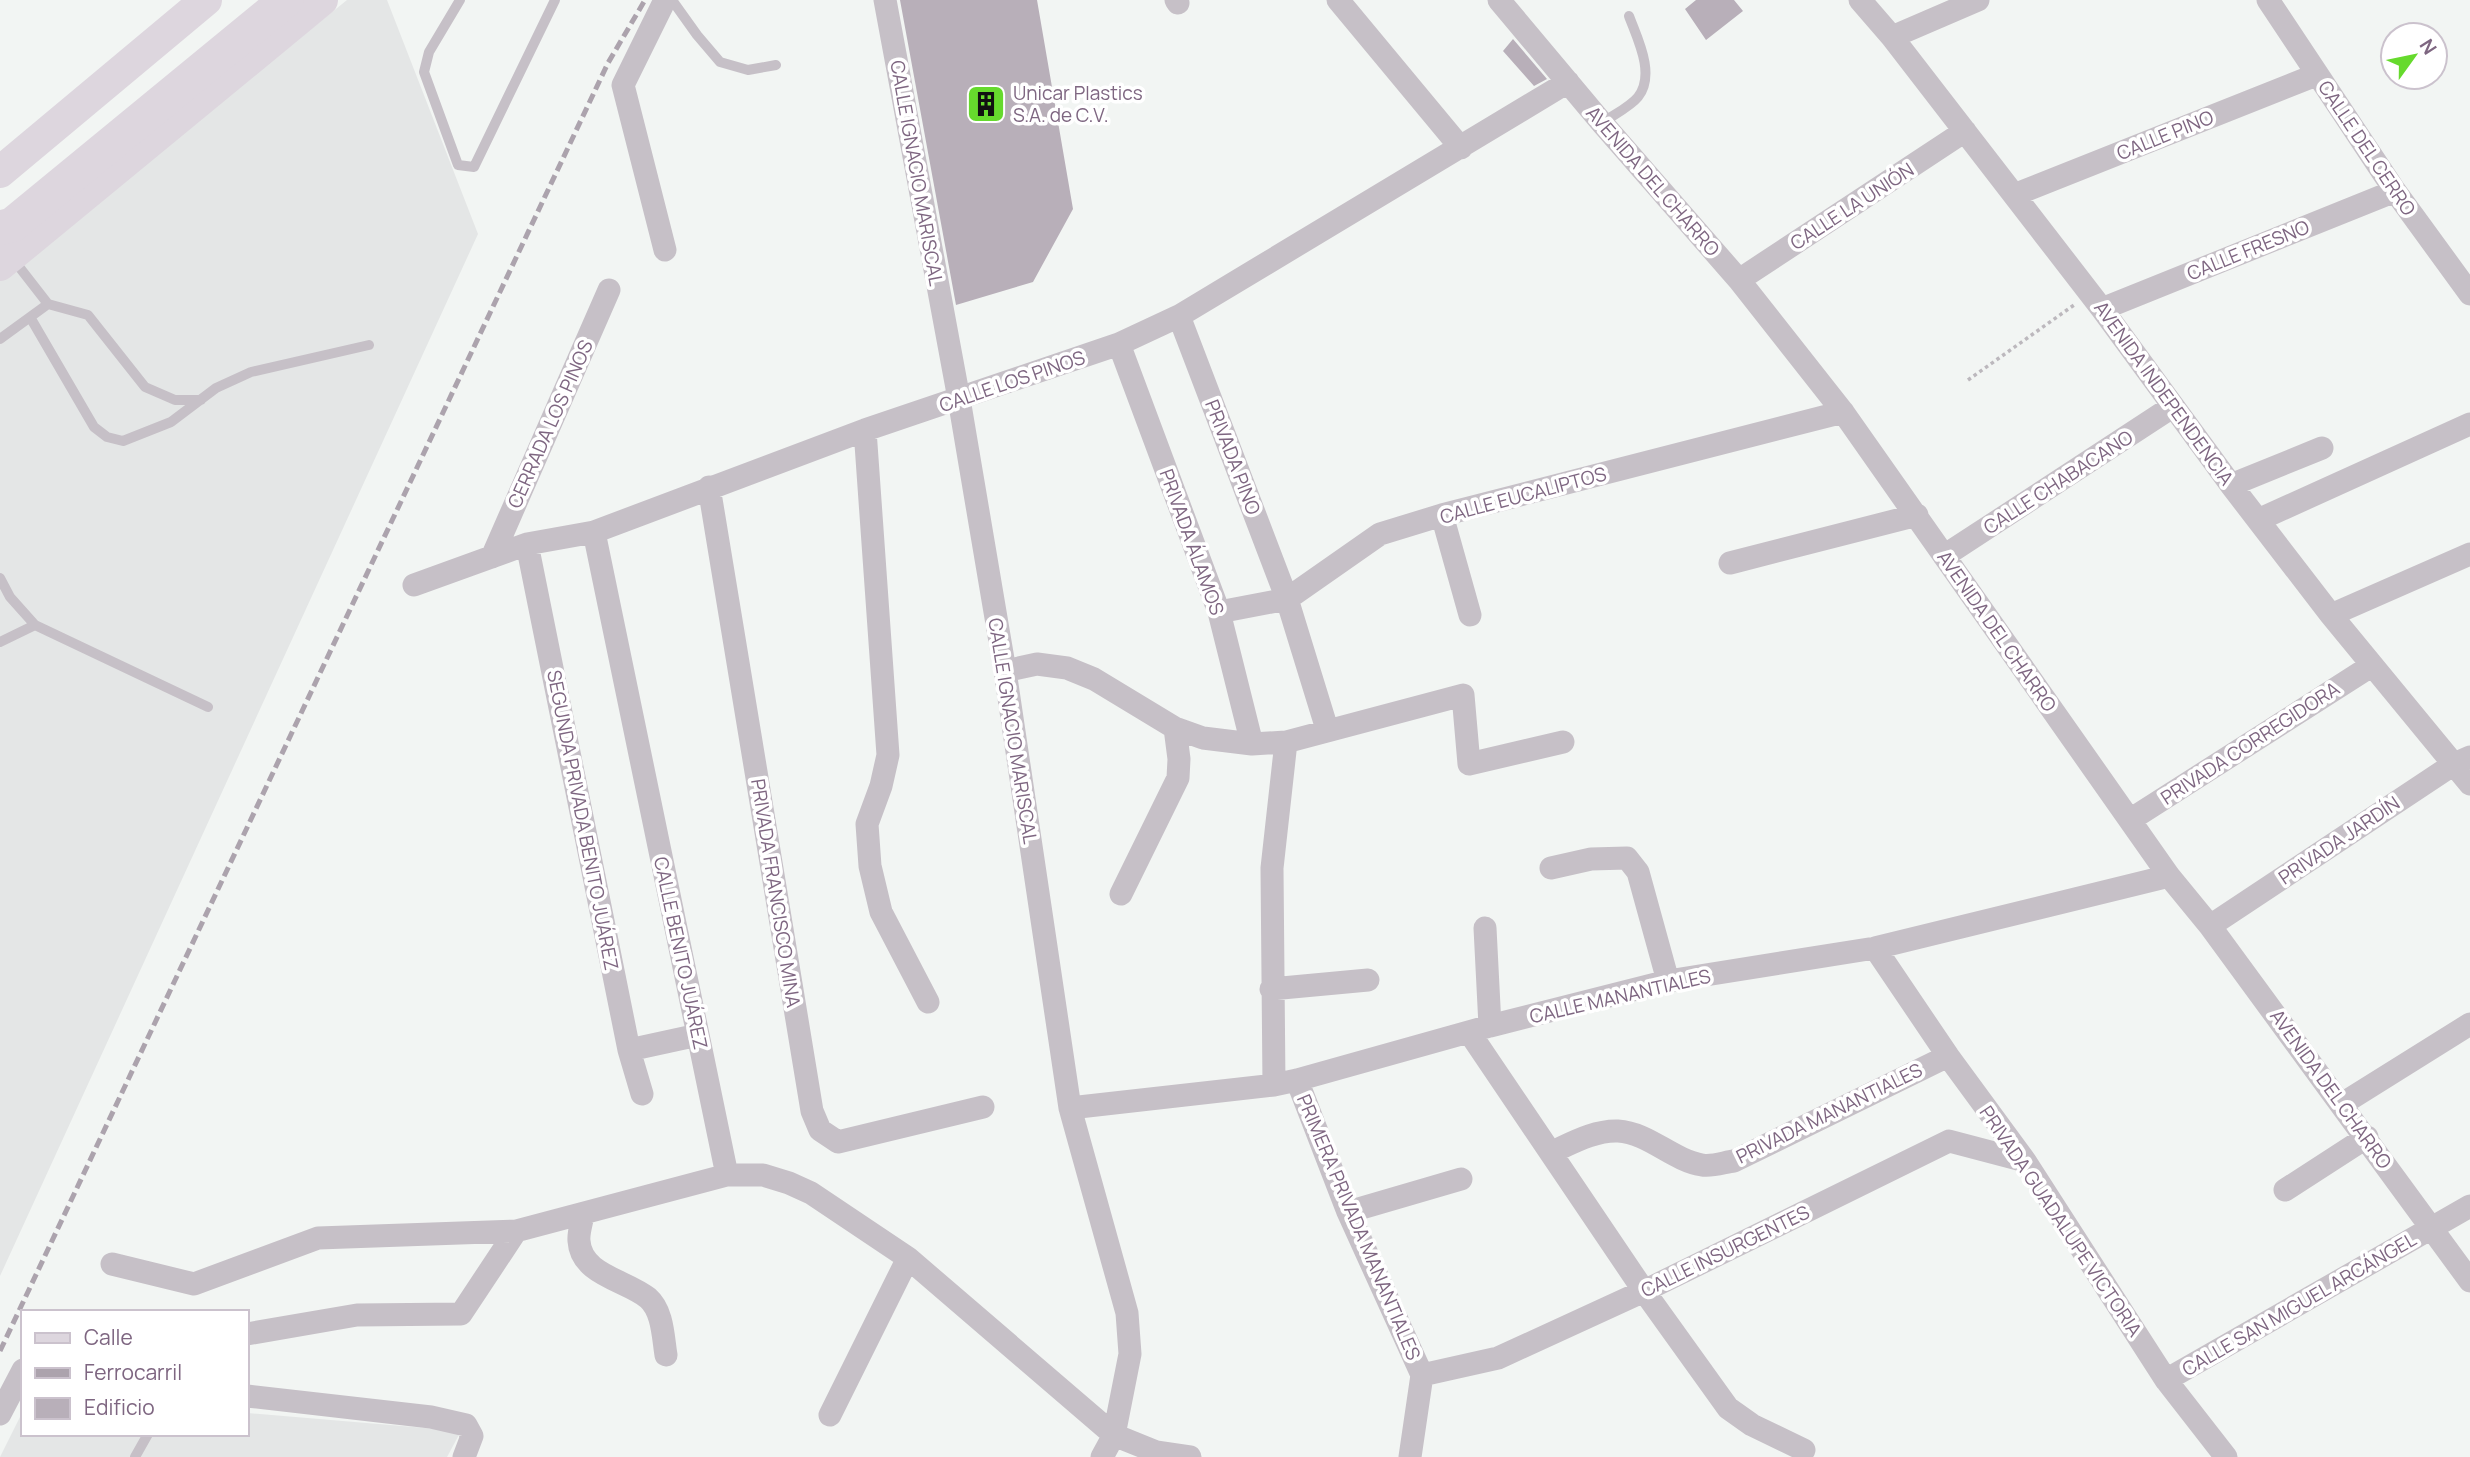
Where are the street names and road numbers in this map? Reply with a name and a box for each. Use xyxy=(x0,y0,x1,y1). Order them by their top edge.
street label: CALLE IGNACIO MARISCAL xyxy=(884,58,950,288)
street label: CALLE DEL CERRO xyxy=(2312,75,2422,221)
street label: AVENIDA DEL CHARRO xyxy=(1580,100,1726,262)
street label: CALLE PINO xyxy=(2113,104,2217,166)
street label: CALLE LA UNIÓN xyxy=(1785,156,1919,256)
street label: CALLE FRESNO xyxy=(2183,214,2313,286)
street label: AVENIDA INDEPENDENCIA xyxy=(2088,296,2240,490)
street label: CERRADA LOS PINOS xyxy=(501,336,599,512)
street label: CALLE LOS PINOS xyxy=(936,344,1088,418)
street label: PRIVADA PINO xyxy=(1199,396,1267,518)
street label: CALLE CHABACANO xyxy=(1978,424,2138,540)
street label: CALLE EUCALIPTOS xyxy=(1437,460,1609,530)
street label: PRIVADA ÁLAMOS xyxy=(1154,465,1231,619)
street label: AVENIDA DEL CHARRO xyxy=(1932,545,2063,717)
street label: CALLE IGNACIO MARISCAL xyxy=(982,616,1044,846)
street label: SEGUNDA PRIVADA BENITO JUÁREZ xyxy=(541,668,625,972)
street label: PRIVADA CORREGIDORA xyxy=(2156,675,2344,811)
street label: PRIVADA FRANCISCO MINA xyxy=(745,777,807,1009)
street label: PRIVADA JARDÍN xyxy=(2273,790,2405,890)
street label: CALLE BENITO JUÁREZ xyxy=(648,854,714,1052)
street label: CALLE MANANTIALES xyxy=(1527,962,1713,1029)
street label: AVENIDA DEL CHARRO xyxy=(2264,1004,2398,1174)
street label: PRIVADA MANANTIALES xyxy=(1732,1057,1927,1169)
street label: PRIMERA PRIVADA MANANTIALES xyxy=(1291,1090,1427,1364)
street label: PRIVADA GUADALUPE VICTORIA xyxy=(1974,1101,2148,1341)
street label: CALLE INSURGENTES xyxy=(1636,1199,1814,1303)
street label: CALLE SAN MIGUEL ARCÁNGEL xyxy=(2177,1226,2421,1382)

